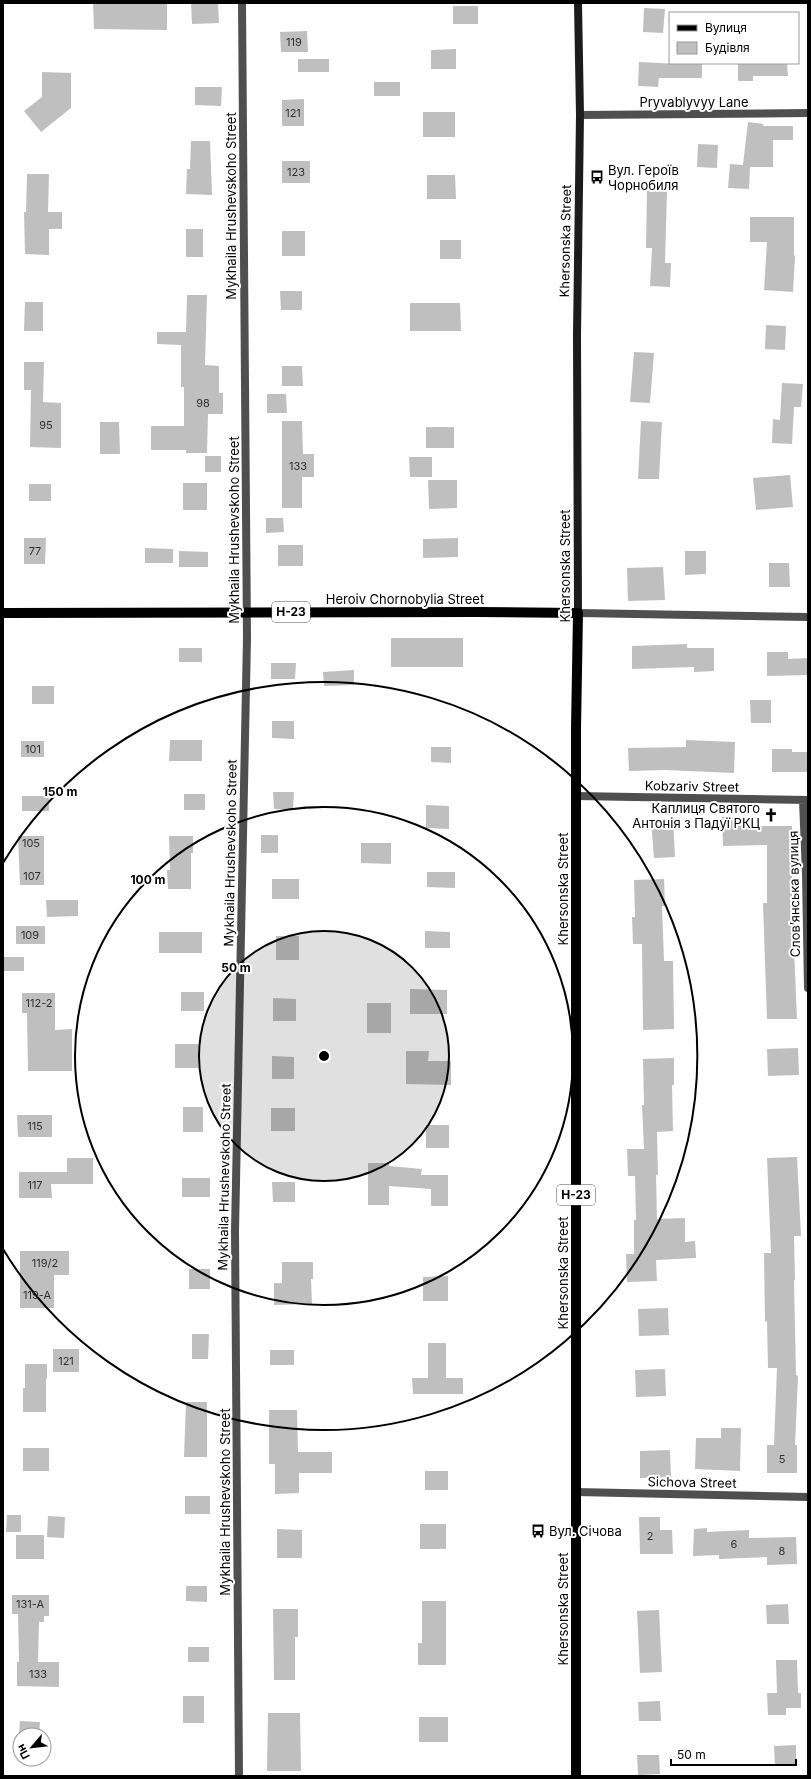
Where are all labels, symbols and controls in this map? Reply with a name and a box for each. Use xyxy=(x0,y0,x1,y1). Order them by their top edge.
legend xyxy=(669,12,799,64)
text: Вулиця xyxy=(705,20,747,35)
house number: 119 xyxy=(286,35,302,49)
text: Будівля xyxy=(705,40,750,55)
street label: Pryvablyvyy Lane xyxy=(639,94,749,110)
house number: 121 xyxy=(285,106,301,120)
street label: Mykhaila Hrushevskoho Street xyxy=(223,112,239,300)
place label: Вул. Героїв Чорнобиля xyxy=(608,162,679,193)
house number: 123 xyxy=(287,165,305,179)
bus stop icon: Вул. Героїв Чорнобиля xyxy=(589,169,605,185)
street label: Khersonska Street xyxy=(556,184,574,298)
house number: 98 xyxy=(196,396,210,410)
house number: 95 xyxy=(39,418,53,432)
street label: Mykhaila Hrushevskoho Street xyxy=(226,436,242,624)
house number: 133 xyxy=(289,459,307,473)
street label: Khersonska Street xyxy=(557,510,573,622)
house number: 77 xyxy=(29,544,41,558)
street label: Heroiv Chornobylia Street xyxy=(326,591,484,607)
road number: Н-23 xyxy=(272,602,310,622)
house number: 101 xyxy=(25,742,41,756)
street label: Mykhaila Hrushevskoho Street xyxy=(220,759,240,947)
street label: Kobzariv Street xyxy=(645,777,739,795)
text: 150 m xyxy=(43,784,77,799)
place label: Каплиця Святого Антонія з Падуї РКЦ xyxy=(632,800,761,831)
church icon: Каплиця Святого Антонія з Падуї РКЦ xyxy=(763,807,779,823)
street label: Словʼянська вулиця xyxy=(785,830,803,958)
street label: Khersonska Street xyxy=(555,833,571,945)
house number: 105 xyxy=(22,836,40,850)
house number: 107 xyxy=(23,869,41,883)
text: 100 m xyxy=(130,872,166,887)
house number: 109 xyxy=(21,928,39,942)
text: 50 m xyxy=(221,960,251,975)
house number: 112-2 xyxy=(25,996,53,1010)
centre of rings xyxy=(317,1049,331,1063)
street label: Mykhaila Hrushevskoho Street xyxy=(214,1083,234,1271)
house number: 115 xyxy=(27,1119,43,1133)
house number: 117 xyxy=(27,1178,43,1192)
road number: Н-23 xyxy=(557,1185,595,1205)
street label: Khersonska Street xyxy=(555,1217,571,1329)
house number: 119/2 xyxy=(32,1256,58,1270)
house number: 119-А xyxy=(23,1288,51,1302)
house number: 121 xyxy=(58,1354,74,1368)
street label: Mykhaila Hrushevskoho Street xyxy=(217,1408,233,1596)
house number: 5 xyxy=(779,1452,786,1466)
street label: Sichova Street xyxy=(647,1473,737,1491)
bus stop icon: Вул. Січова xyxy=(530,1523,546,1539)
place label: Вул. Січова xyxy=(549,1523,622,1539)
house number: 2 xyxy=(647,1529,653,1543)
house number: 6 xyxy=(731,1537,738,1551)
house number: 8 xyxy=(779,1544,786,1558)
street label: Khersonska Street xyxy=(555,1553,571,1665)
house number: 131-А xyxy=(16,1597,44,1611)
house number: 133 xyxy=(29,1667,47,1681)
north arrow xyxy=(12,1727,52,1767)
scale bar xyxy=(671,1741,796,1767)
text: Пн xyxy=(13,1742,33,1762)
text: 50 m xyxy=(677,1747,706,1762)

